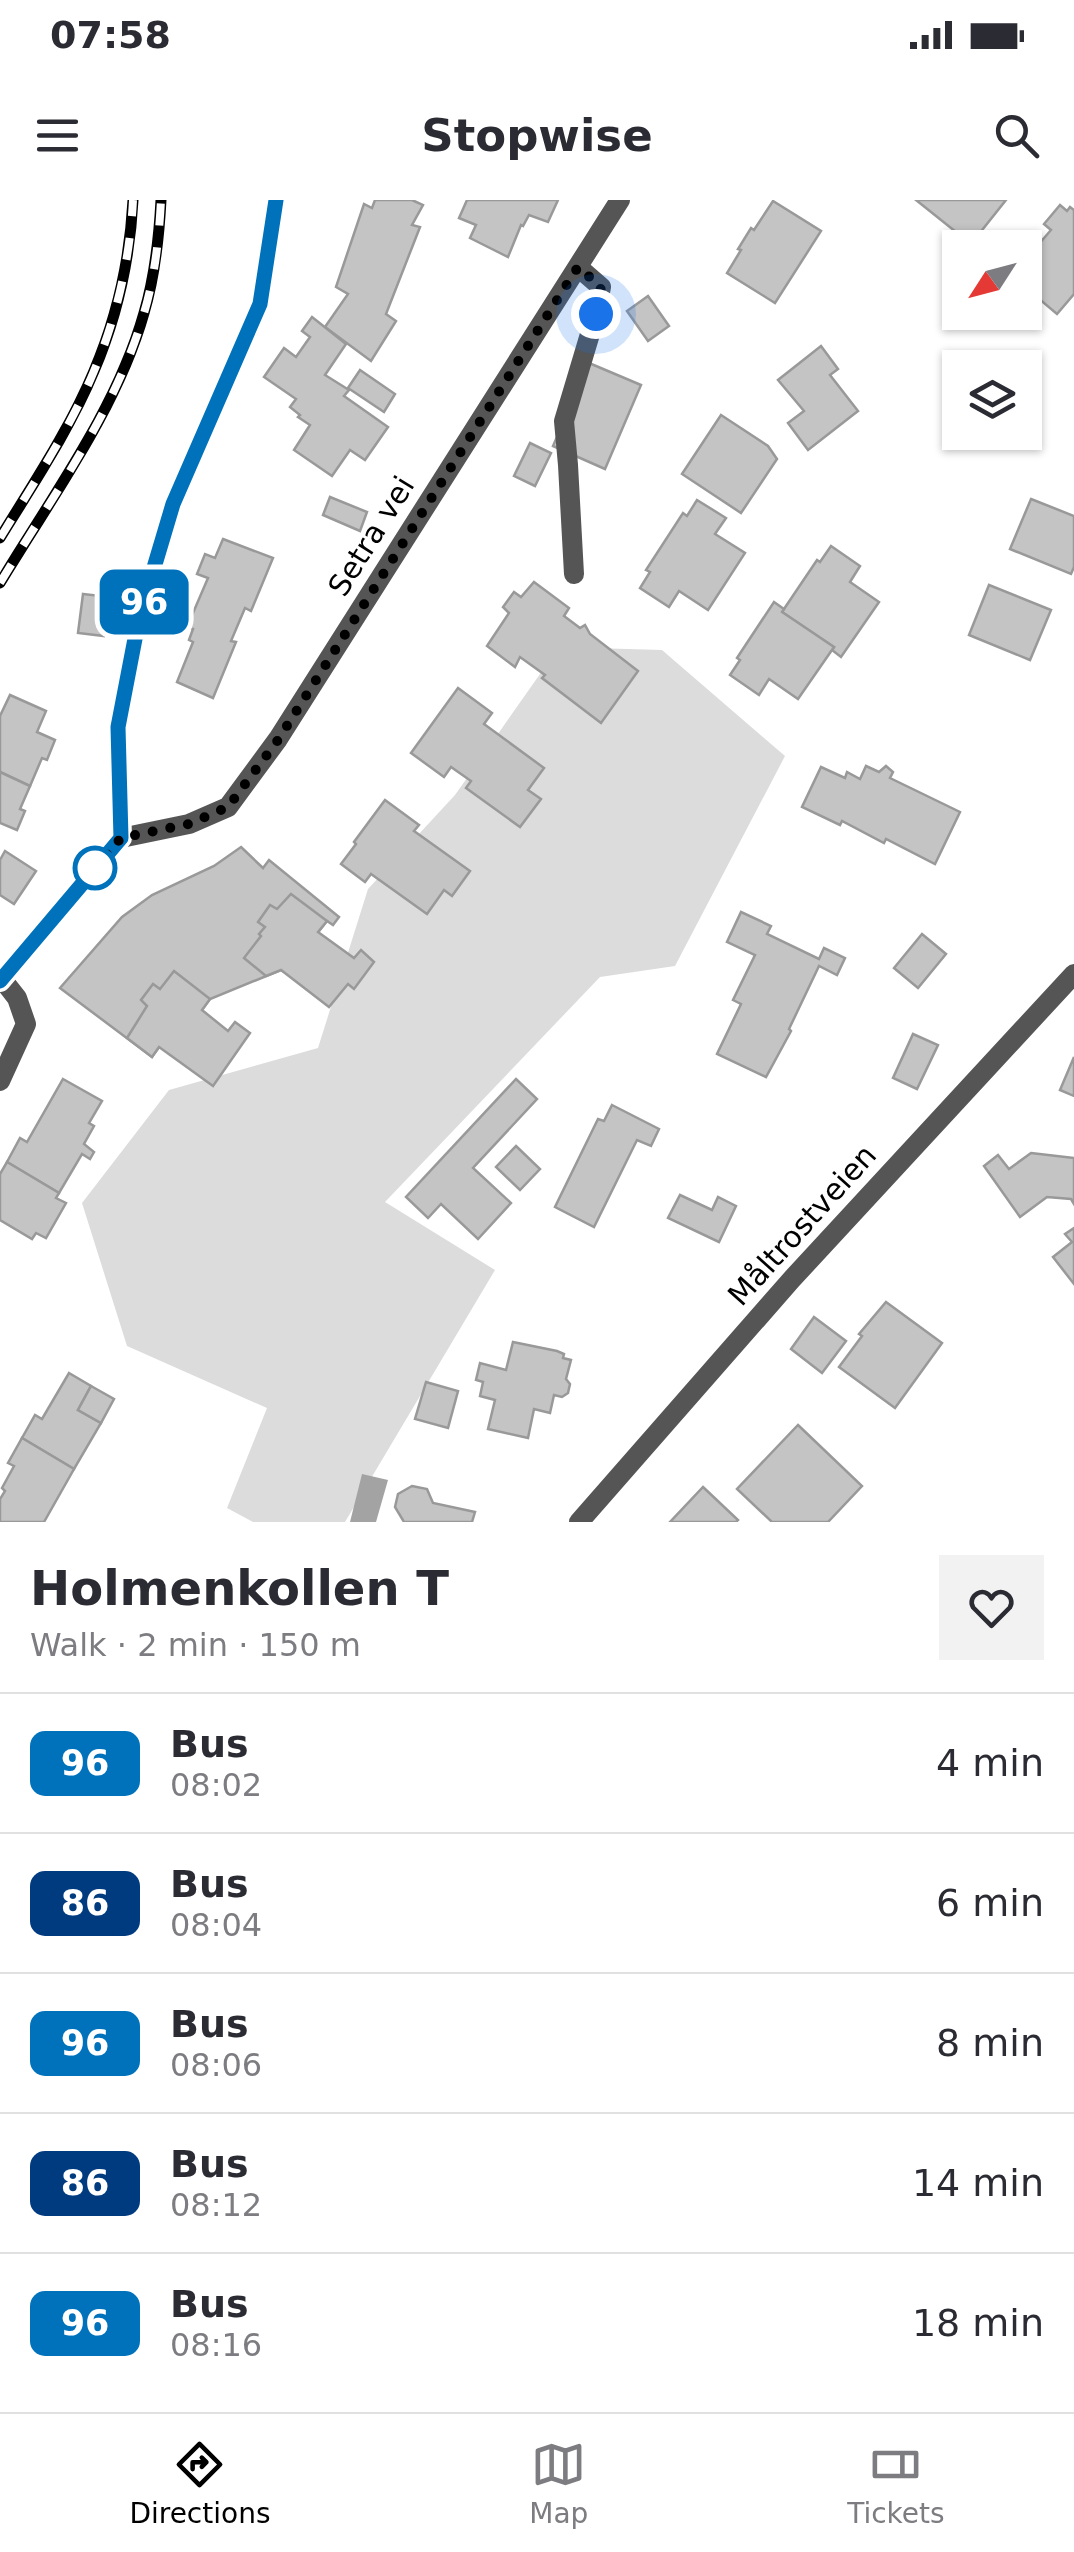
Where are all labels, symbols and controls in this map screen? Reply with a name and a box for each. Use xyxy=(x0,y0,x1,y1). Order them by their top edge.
text: 07:58 xyxy=(50,13,171,57)
icon: menu xyxy=(30,108,85,163)
icon: search xyxy=(989,108,1044,163)
text: Stopwise xyxy=(421,109,653,162)
north arrow xyxy=(942,230,1042,330)
map controls xyxy=(942,230,1042,450)
your location xyxy=(571,289,621,339)
button: layers xyxy=(942,350,1042,450)
street label: Setra vei xyxy=(321,470,421,602)
line badge: 96 xyxy=(99,570,189,634)
text: 96 xyxy=(120,582,168,622)
unlabelled marker xyxy=(74,847,116,889)
street label: Måltrostveien xyxy=(721,1138,883,1312)
button: heart xyxy=(939,1555,1044,1660)
text: Holmenkollen T xyxy=(30,1560,449,1616)
text: Walk · 2 min · 150 m xyxy=(30,1626,361,1664)
text: Bus xyxy=(170,1722,249,1766)
text: 4 min xyxy=(936,1741,1044,1785)
text: 96 xyxy=(61,1743,109,1783)
text: 08:02 xyxy=(170,1766,262,1804)
text: Bus xyxy=(170,1862,249,1906)
text: 6 min xyxy=(936,1881,1044,1925)
text: 86 xyxy=(61,1883,109,1923)
text: 08:04 xyxy=(170,1906,262,1944)
text: Bus xyxy=(170,2002,249,2046)
text: 8 min xyxy=(936,2021,1044,2065)
text: 96 xyxy=(61,2023,109,2063)
text: 08:06 xyxy=(170,2046,262,2084)
text: Bus xyxy=(170,2142,249,2186)
text: 14 min xyxy=(912,2161,1044,2205)
text: 86 xyxy=(61,2163,109,2203)
text: 08:12 xyxy=(170,2186,262,2224)
text: Bus xyxy=(170,2282,249,2326)
text: 18 min xyxy=(912,2301,1044,2345)
text: 96 xyxy=(61,2303,109,2343)
text: 08:16 xyxy=(170,2326,262,2364)
tab: Directions xyxy=(129,2437,270,2530)
tab: Map xyxy=(529,2437,588,2530)
tab: Tickets xyxy=(847,2437,945,2530)

